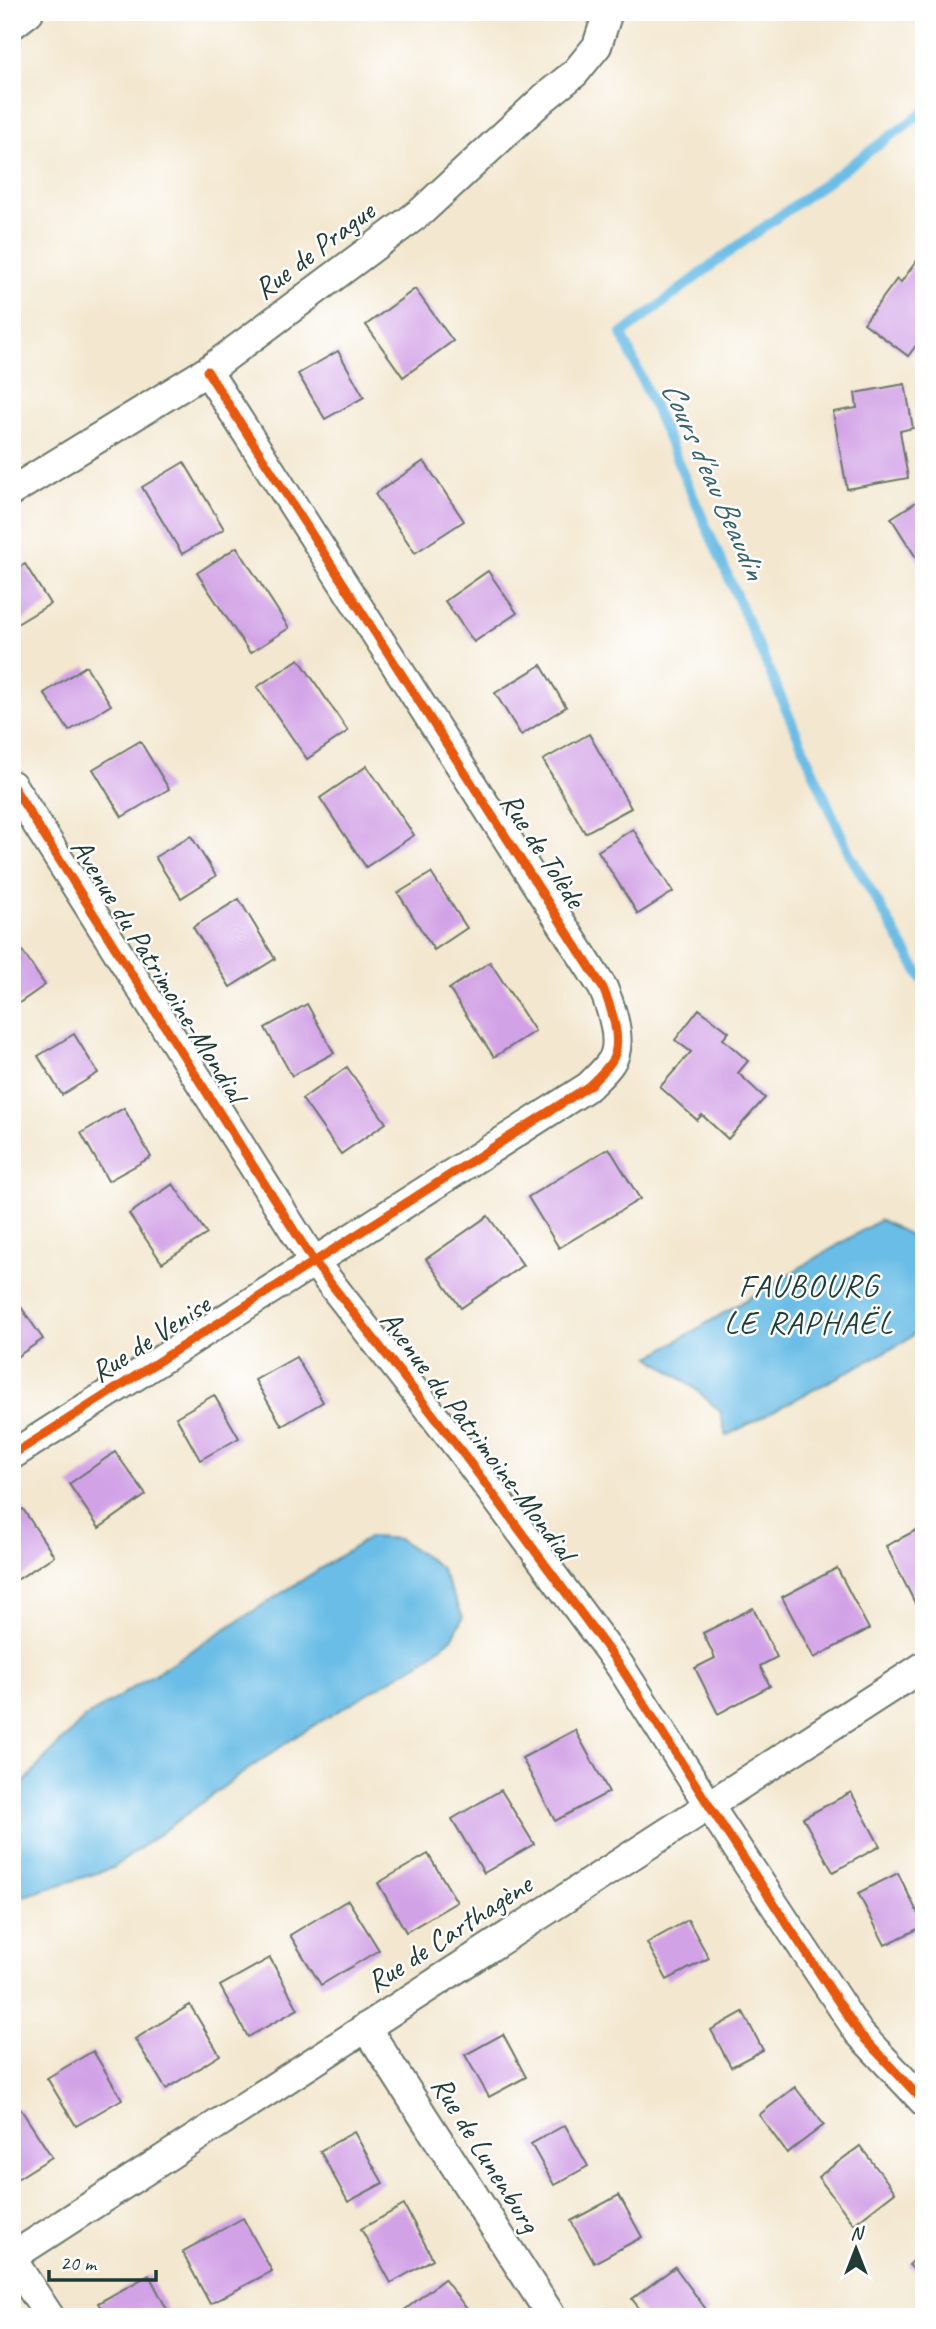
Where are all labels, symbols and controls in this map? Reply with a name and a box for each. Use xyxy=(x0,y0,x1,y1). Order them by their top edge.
street label: Rue de Prague xyxy=(246,191,384,308)
water label: Cours d'eau Beaudin xyxy=(652,375,777,588)
street label: Rue de Tolède xyxy=(492,785,596,917)
street label: Avenue du Patrimoine-Mondial xyxy=(62,831,258,1113)
district label: FAUBOURG LE RAPHAËL xyxy=(724,1265,894,1343)
street label: Rue de Venise xyxy=(83,1284,219,1391)
street label: Avenue du Patrimoine-Mondial xyxy=(371,1302,588,1572)
street label: Rue de Carthagène xyxy=(359,1864,541,2001)
street label: Rue de Lunenburg xyxy=(423,2069,550,2241)
north arrow xyxy=(820,2214,890,2284)
text: N xyxy=(850,2221,865,2245)
scale bar xyxy=(49,2238,156,2282)
text: 20 m xyxy=(60,2250,98,2276)

